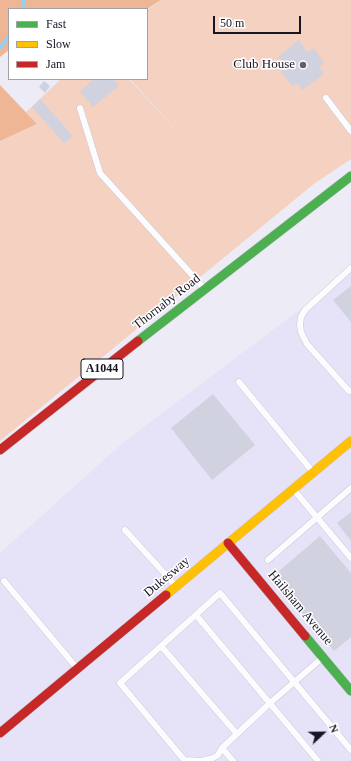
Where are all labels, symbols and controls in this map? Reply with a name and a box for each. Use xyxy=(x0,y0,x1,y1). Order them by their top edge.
legend xyxy=(8,8,148,80)
scale bar xyxy=(215,8,303,34)
text: 50 m xyxy=(220,16,244,30)
text: Fast xyxy=(46,17,66,31)
text: Slow xyxy=(46,37,71,51)
text: Jam xyxy=(46,57,65,71)
place label: Club House xyxy=(233,57,295,73)
marker: Club House xyxy=(298,60,308,70)
street label: Thornaby Road xyxy=(130,271,204,333)
road number: A1044 xyxy=(81,359,123,379)
street label: Dukesway xyxy=(141,553,193,601)
street label: Hailsham Avenue xyxy=(264,568,336,648)
north arrow xyxy=(303,713,343,753)
text: N xyxy=(327,723,341,734)

